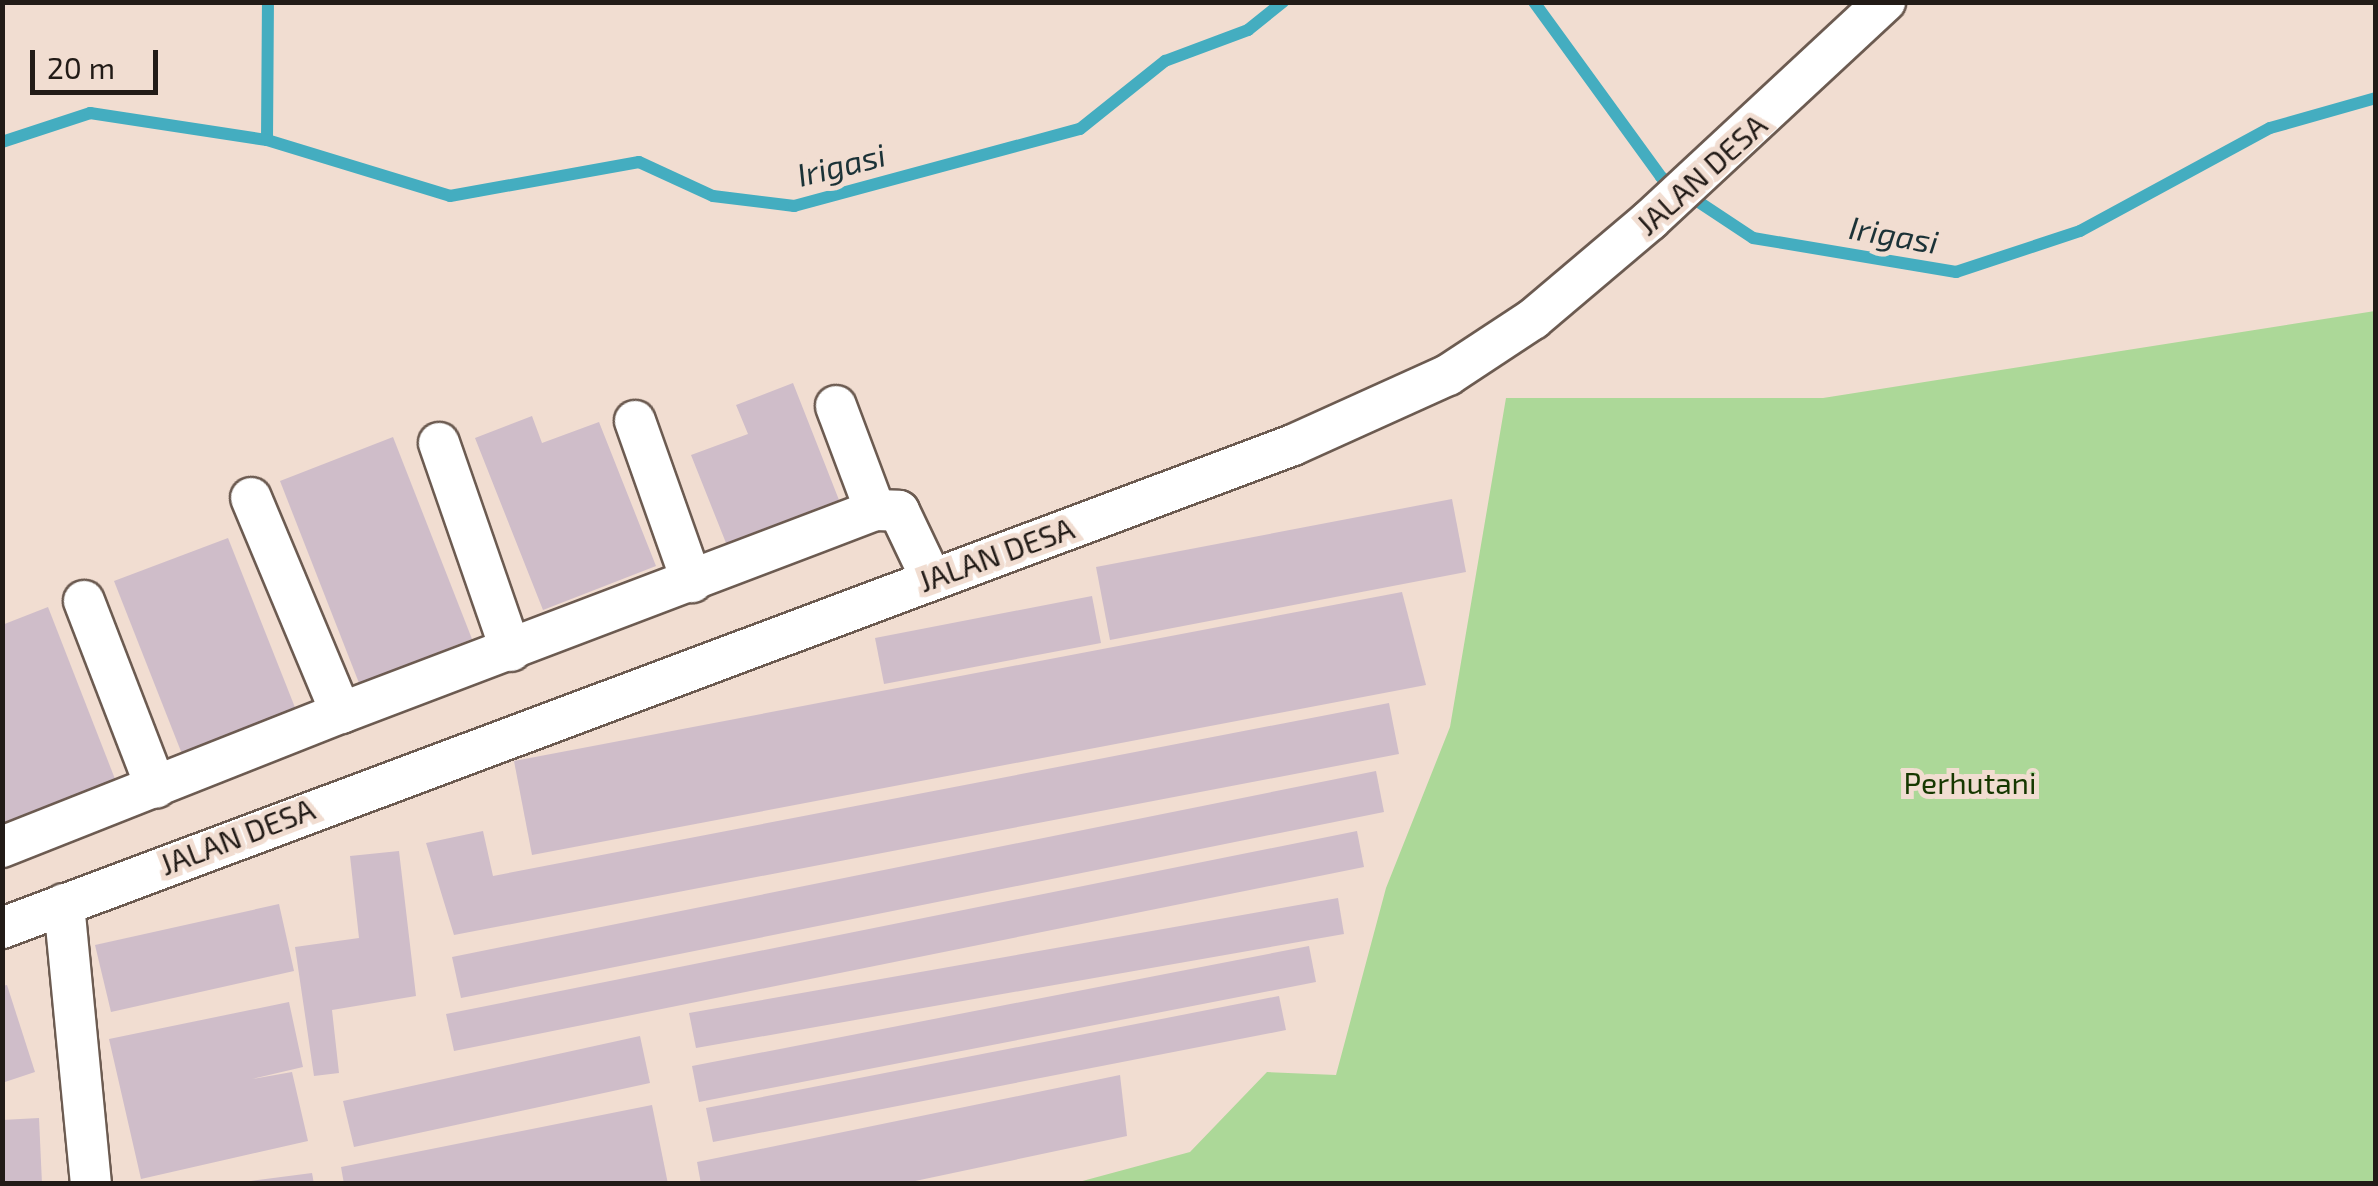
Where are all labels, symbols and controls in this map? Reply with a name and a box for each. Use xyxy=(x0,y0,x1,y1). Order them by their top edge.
scale bar xyxy=(35,30,162,92)
text: 20 m xyxy=(47,49,115,85)
street label: JALAN DESA xyxy=(1628,106,1774,242)
water label: Irigasi xyxy=(793,135,889,193)
water label: Irigasi xyxy=(1846,207,1942,261)
street label: JALAN DESA xyxy=(913,509,1079,599)
park label: Perhutani xyxy=(1904,764,2036,800)
street label: JALAN DESA xyxy=(154,790,320,882)

